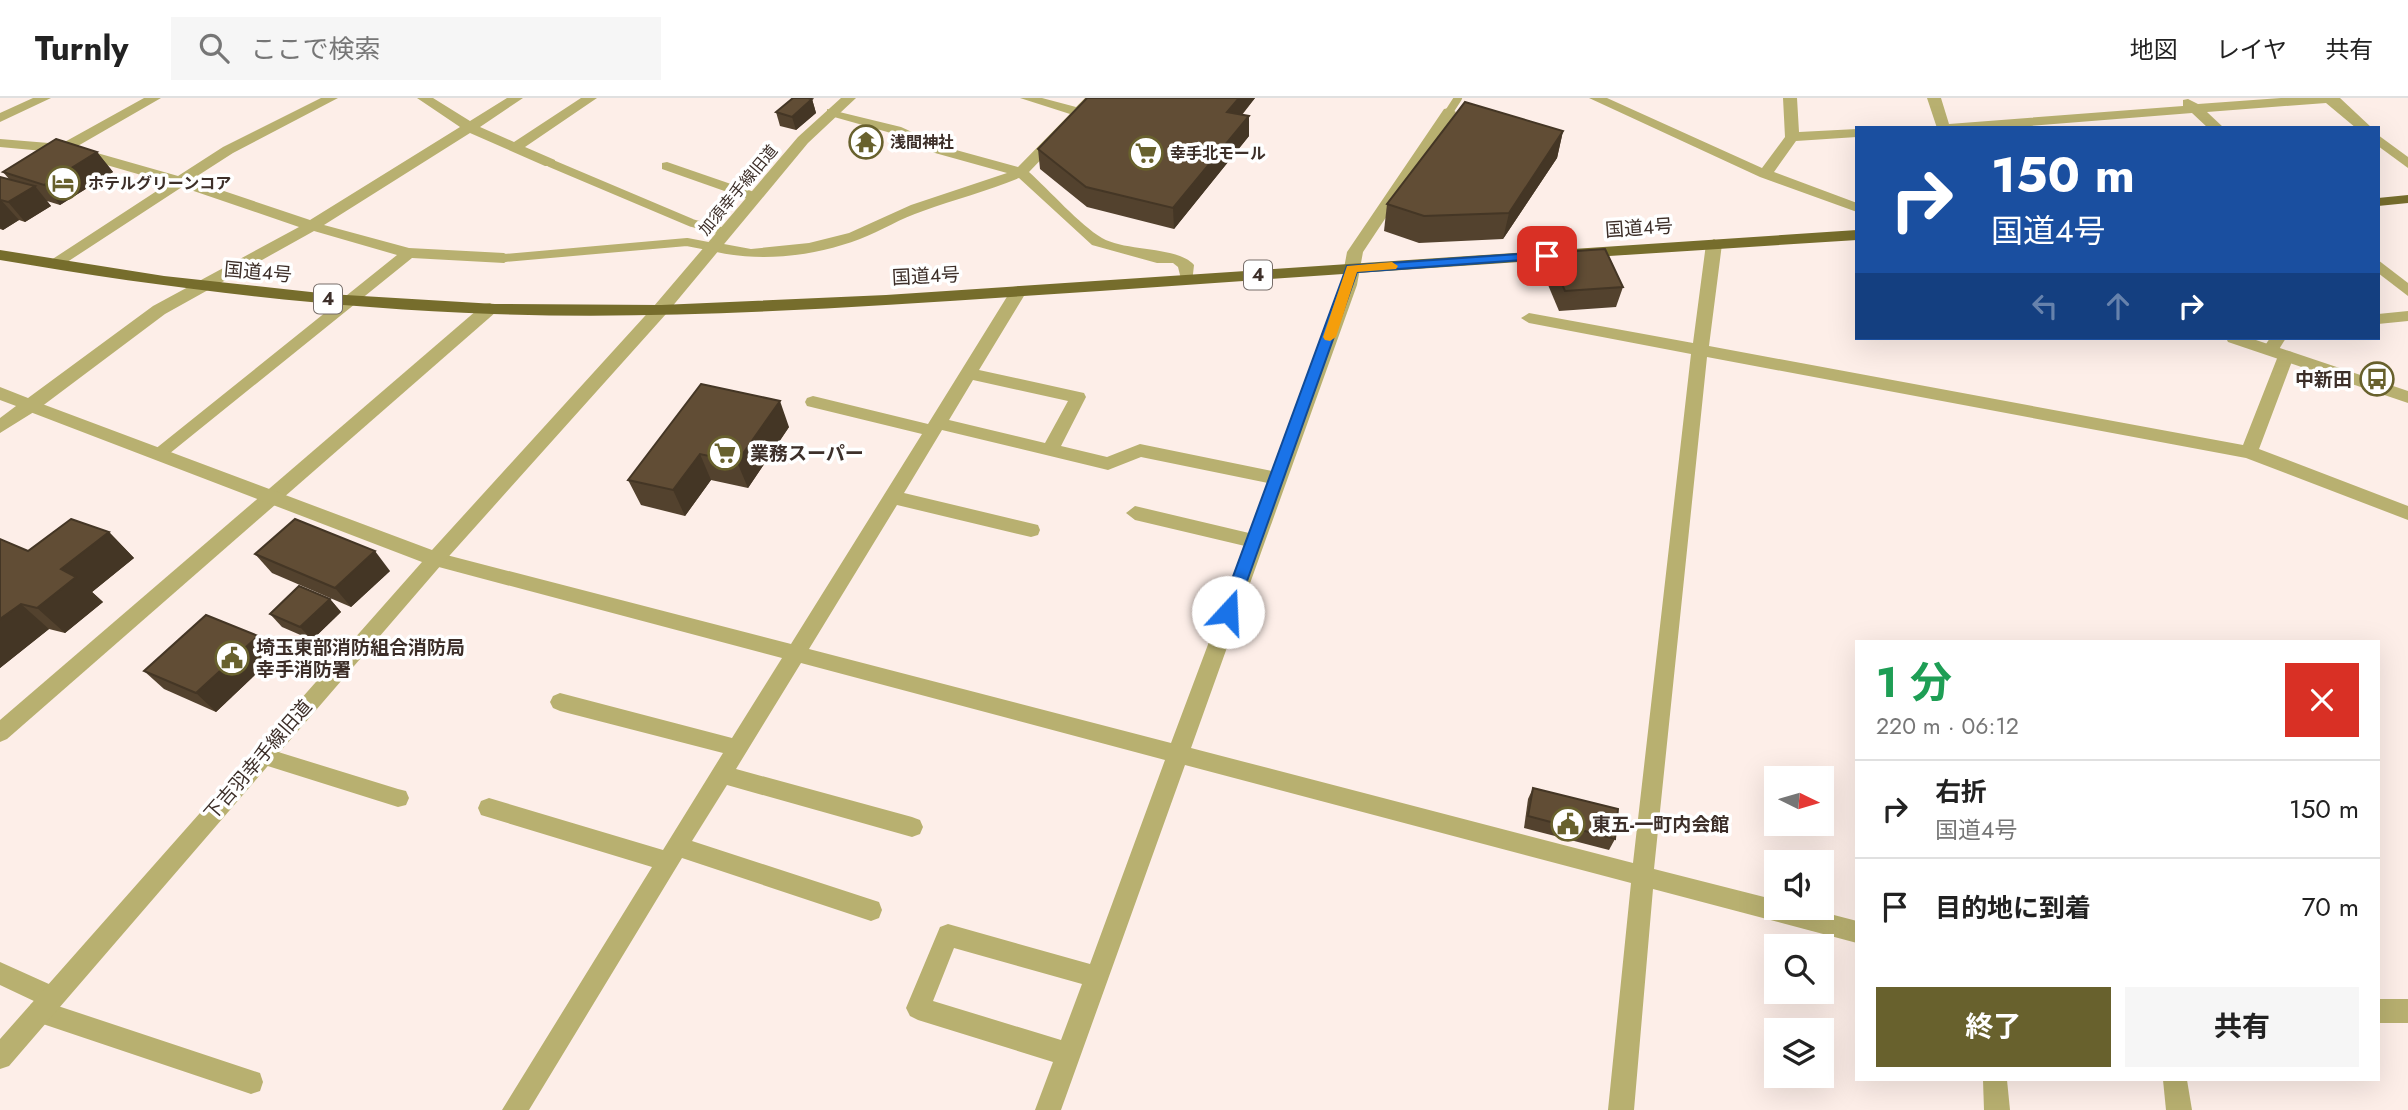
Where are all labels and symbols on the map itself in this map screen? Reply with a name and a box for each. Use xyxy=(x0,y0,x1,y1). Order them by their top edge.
temple icon: 浅間神社 xyxy=(847,123,885,161)
place label: 浅間神社 xyxy=(890,131,954,154)
supermarket icon: 幸手北モール xyxy=(1127,134,1165,172)
street label: 加須幸手線旧道 xyxy=(693,140,783,240)
place label: 幸手北モール xyxy=(1170,142,1266,165)
hotel icon: ホテルグリーンコア xyxy=(44,164,82,202)
place label: ホテルグリーンコア xyxy=(88,172,231,195)
street label: 国道4号 xyxy=(1604,212,1674,244)
pin xyxy=(1517,226,1577,286)
street label: 国道4号 xyxy=(223,256,293,288)
road number: 4 xyxy=(1244,260,1272,290)
street label: 国道4号 xyxy=(891,261,961,291)
road number: 4 xyxy=(314,284,342,314)
bus stop icon: 中新田 xyxy=(2358,360,2396,398)
place label: 中新田 xyxy=(2295,366,2352,393)
supermarket icon: 業務スーパー xyxy=(706,434,744,472)
place label: 業務スーパー xyxy=(750,440,864,467)
position arrow xyxy=(1191,575,1265,649)
place label: 埼玉東部消防組合消防局 幸手消防署 xyxy=(256,634,465,683)
public building icon: 埼玉東部消防組合消防局 幸手消防署 xyxy=(213,639,251,677)
street label: 下吉羽幸手線旧道 xyxy=(198,694,318,826)
north arrow xyxy=(1764,766,1834,836)
public building icon: 東五-一町内会館 xyxy=(1549,805,1587,843)
place label: 東五-一町内会館 xyxy=(1592,811,1729,838)

